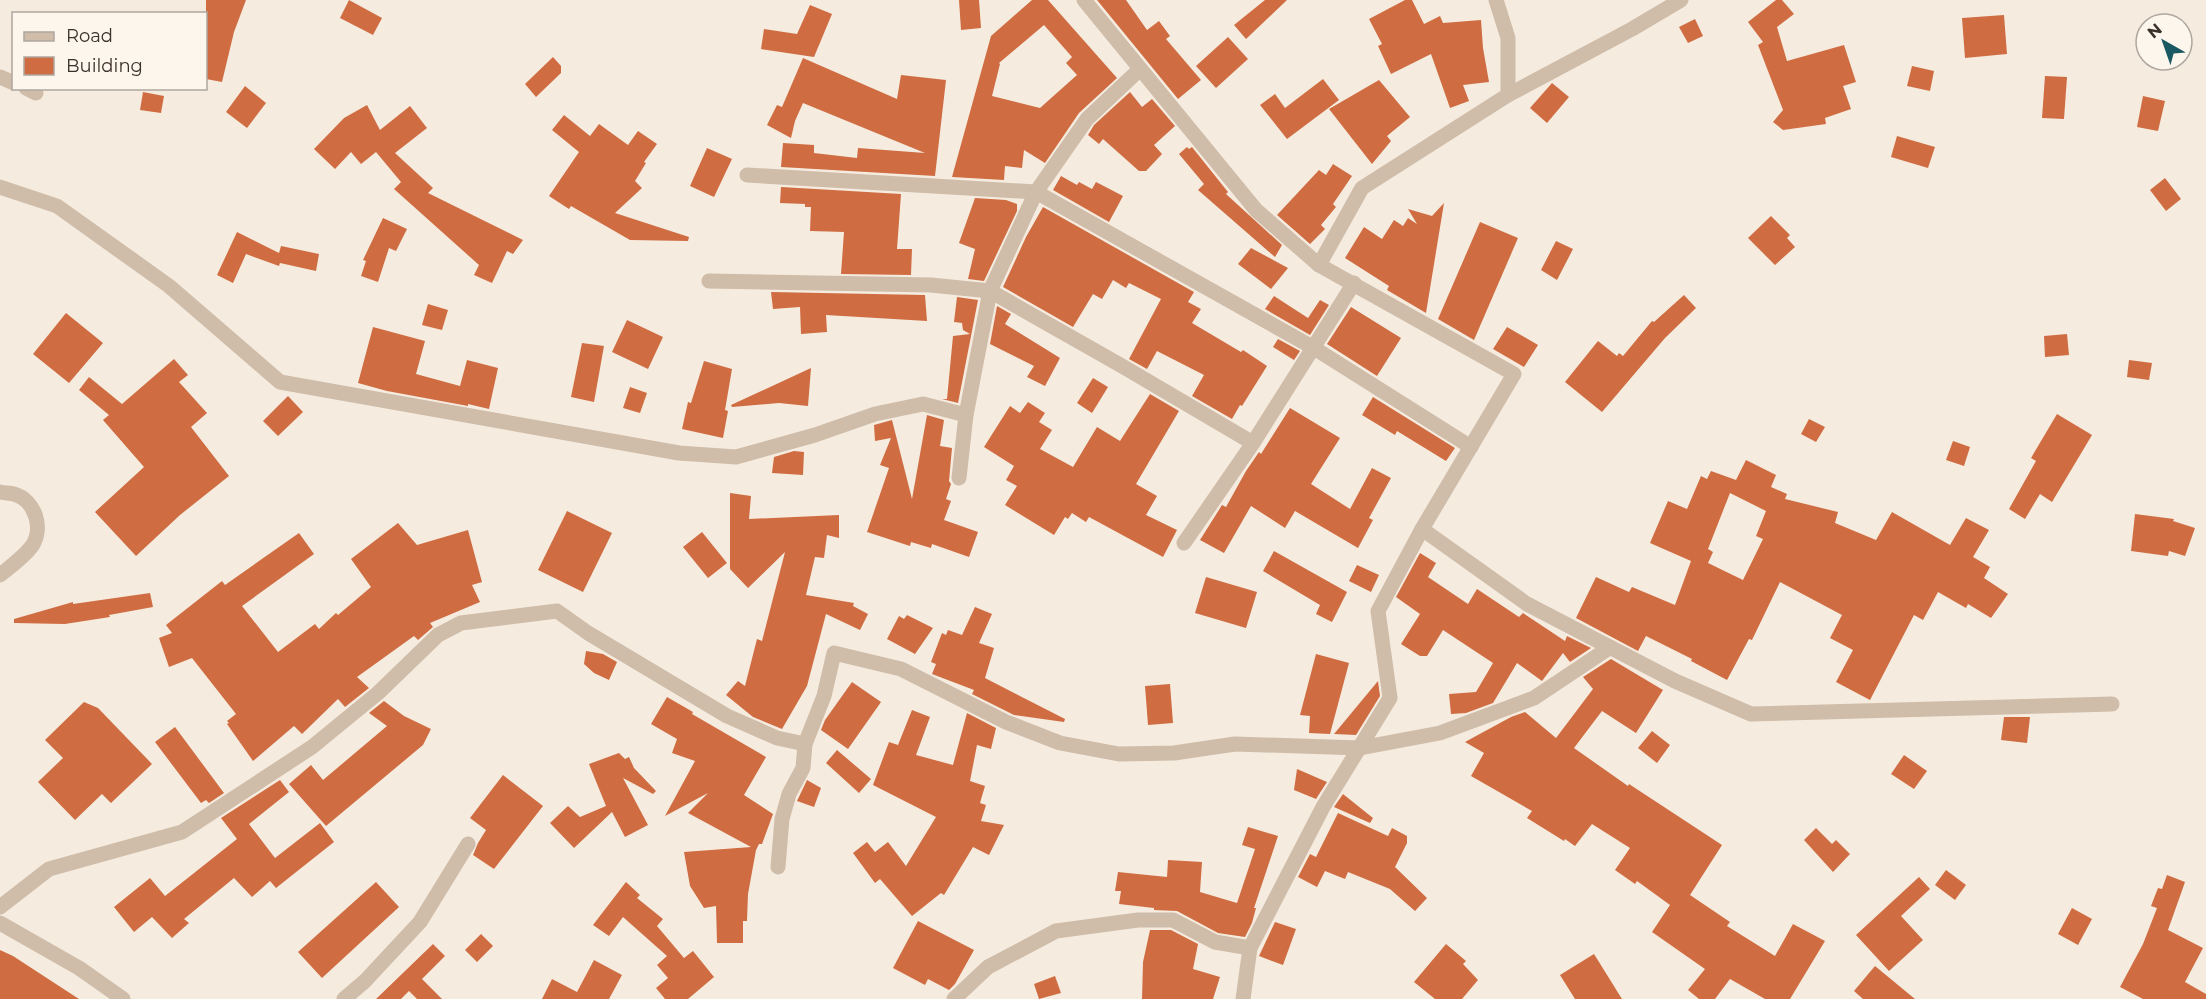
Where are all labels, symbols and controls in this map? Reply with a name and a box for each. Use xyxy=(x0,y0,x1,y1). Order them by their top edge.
legend xyxy=(12,12,207,90)
north arrow xyxy=(2134,12,2194,72)
text: N xyxy=(2144,19,2166,42)
text: Road xyxy=(66,25,113,47)
text: Building xyxy=(66,55,143,77)

